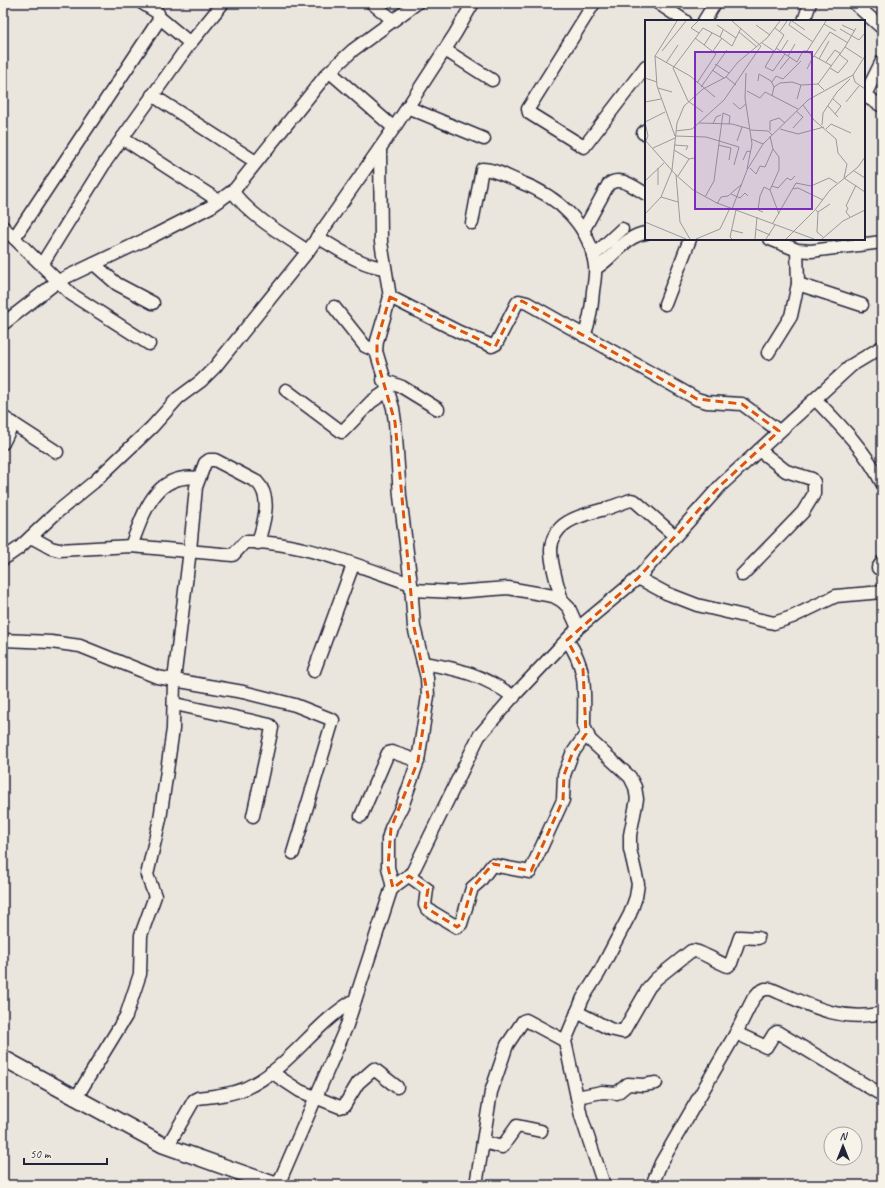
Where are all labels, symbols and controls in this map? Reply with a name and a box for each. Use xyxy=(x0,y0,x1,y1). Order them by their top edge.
inset map xyxy=(645,20,865,240)
north arrow xyxy=(823,1126,863,1166)
text: N xyxy=(840,1129,849,1143)
scale bar xyxy=(24,1140,107,1166)
text: 50 m xyxy=(30,1146,52,1162)

